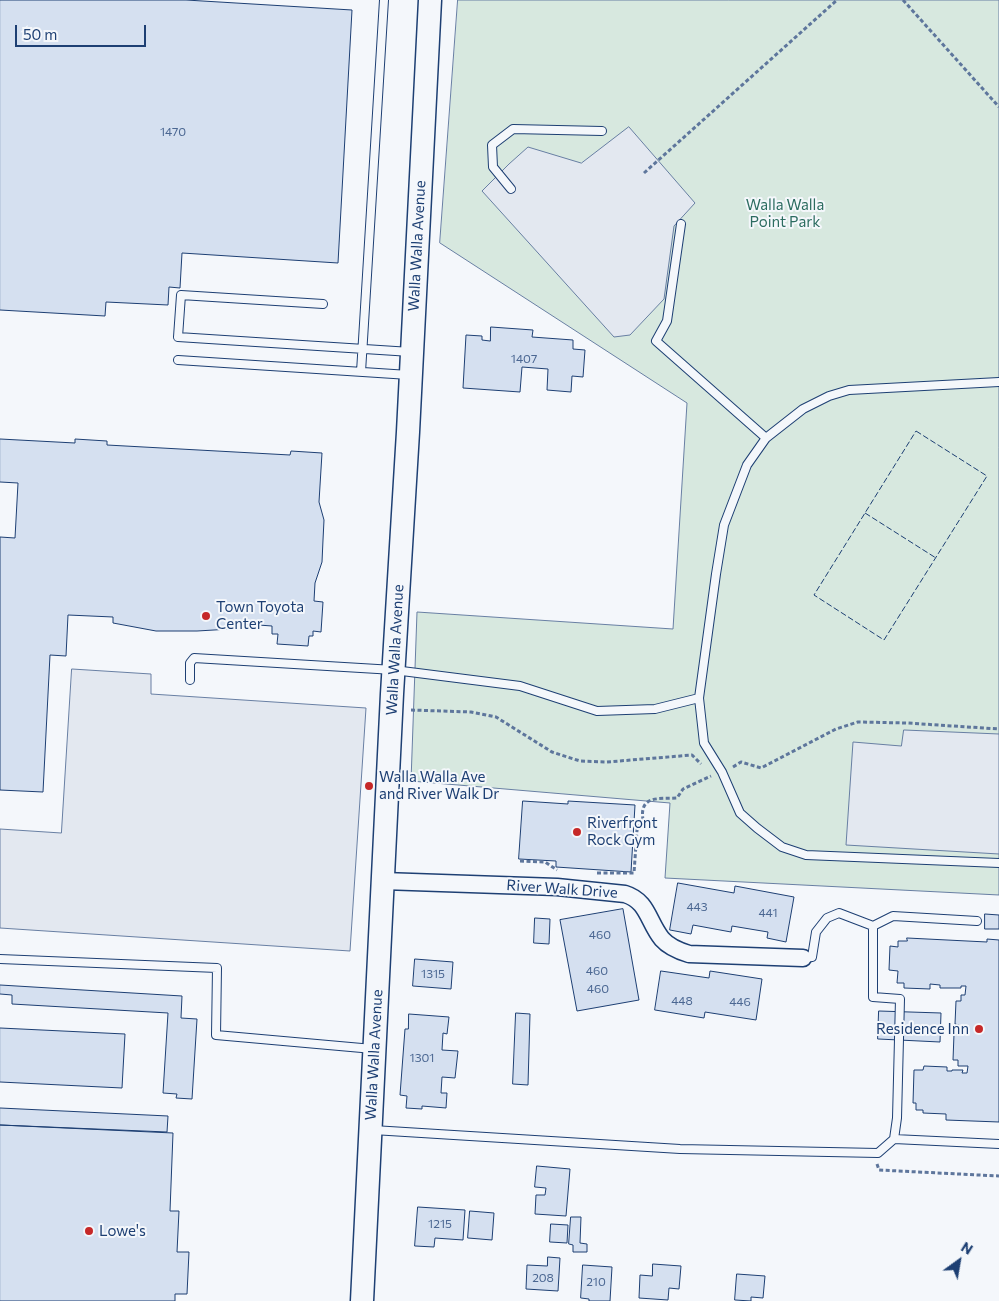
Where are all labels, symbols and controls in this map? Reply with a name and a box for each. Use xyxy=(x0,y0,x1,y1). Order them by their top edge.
scale bar xyxy=(18,15,149,47)
text: 50 m xyxy=(23,25,57,43)
house number: 1470 xyxy=(160,125,186,139)
street label: Walla Walla Avenue xyxy=(405,180,429,312)
park label: Walla Walla Point Park xyxy=(746,196,824,231)
house number: 1407 xyxy=(511,352,537,366)
street label: Walla Walla Avenue xyxy=(383,584,407,716)
place label: Town Toyota Center xyxy=(216,598,304,633)
marker: Town Toyota Center xyxy=(200,610,212,622)
place label: Walla Walla Ave and River Walk Dr xyxy=(379,768,499,803)
marker: Walla Walla Ave and River Walk Dr xyxy=(363,780,375,792)
place label: Riverfront Rock Gym xyxy=(587,814,658,849)
marker: Riverfront Rock Gym xyxy=(571,826,583,838)
street label: River Walk Drive xyxy=(506,876,618,902)
house number: 443 xyxy=(686,900,708,914)
house number: 441 xyxy=(758,906,778,920)
house number: 460 xyxy=(589,928,611,942)
house number: 460 xyxy=(586,964,608,978)
house number: 1315 xyxy=(421,967,445,981)
house number: 460 xyxy=(587,982,609,996)
street label: Walla Walla Avenue xyxy=(362,989,386,1121)
house number: 448 xyxy=(671,994,693,1008)
house number: 446 xyxy=(729,995,751,1009)
place label: Residence Inn xyxy=(876,1020,969,1038)
marker: Residence Inn xyxy=(973,1023,985,1035)
house number: 1301 xyxy=(410,1051,434,1065)
house number: 1215 xyxy=(428,1217,452,1231)
place label: Lowe's xyxy=(99,1222,146,1240)
marker: Lowe's xyxy=(83,1225,95,1237)
north arrow xyxy=(934,1236,984,1286)
text: N xyxy=(958,1238,976,1258)
house number: 208 xyxy=(532,1271,554,1285)
house number: 210 xyxy=(586,1275,606,1289)

